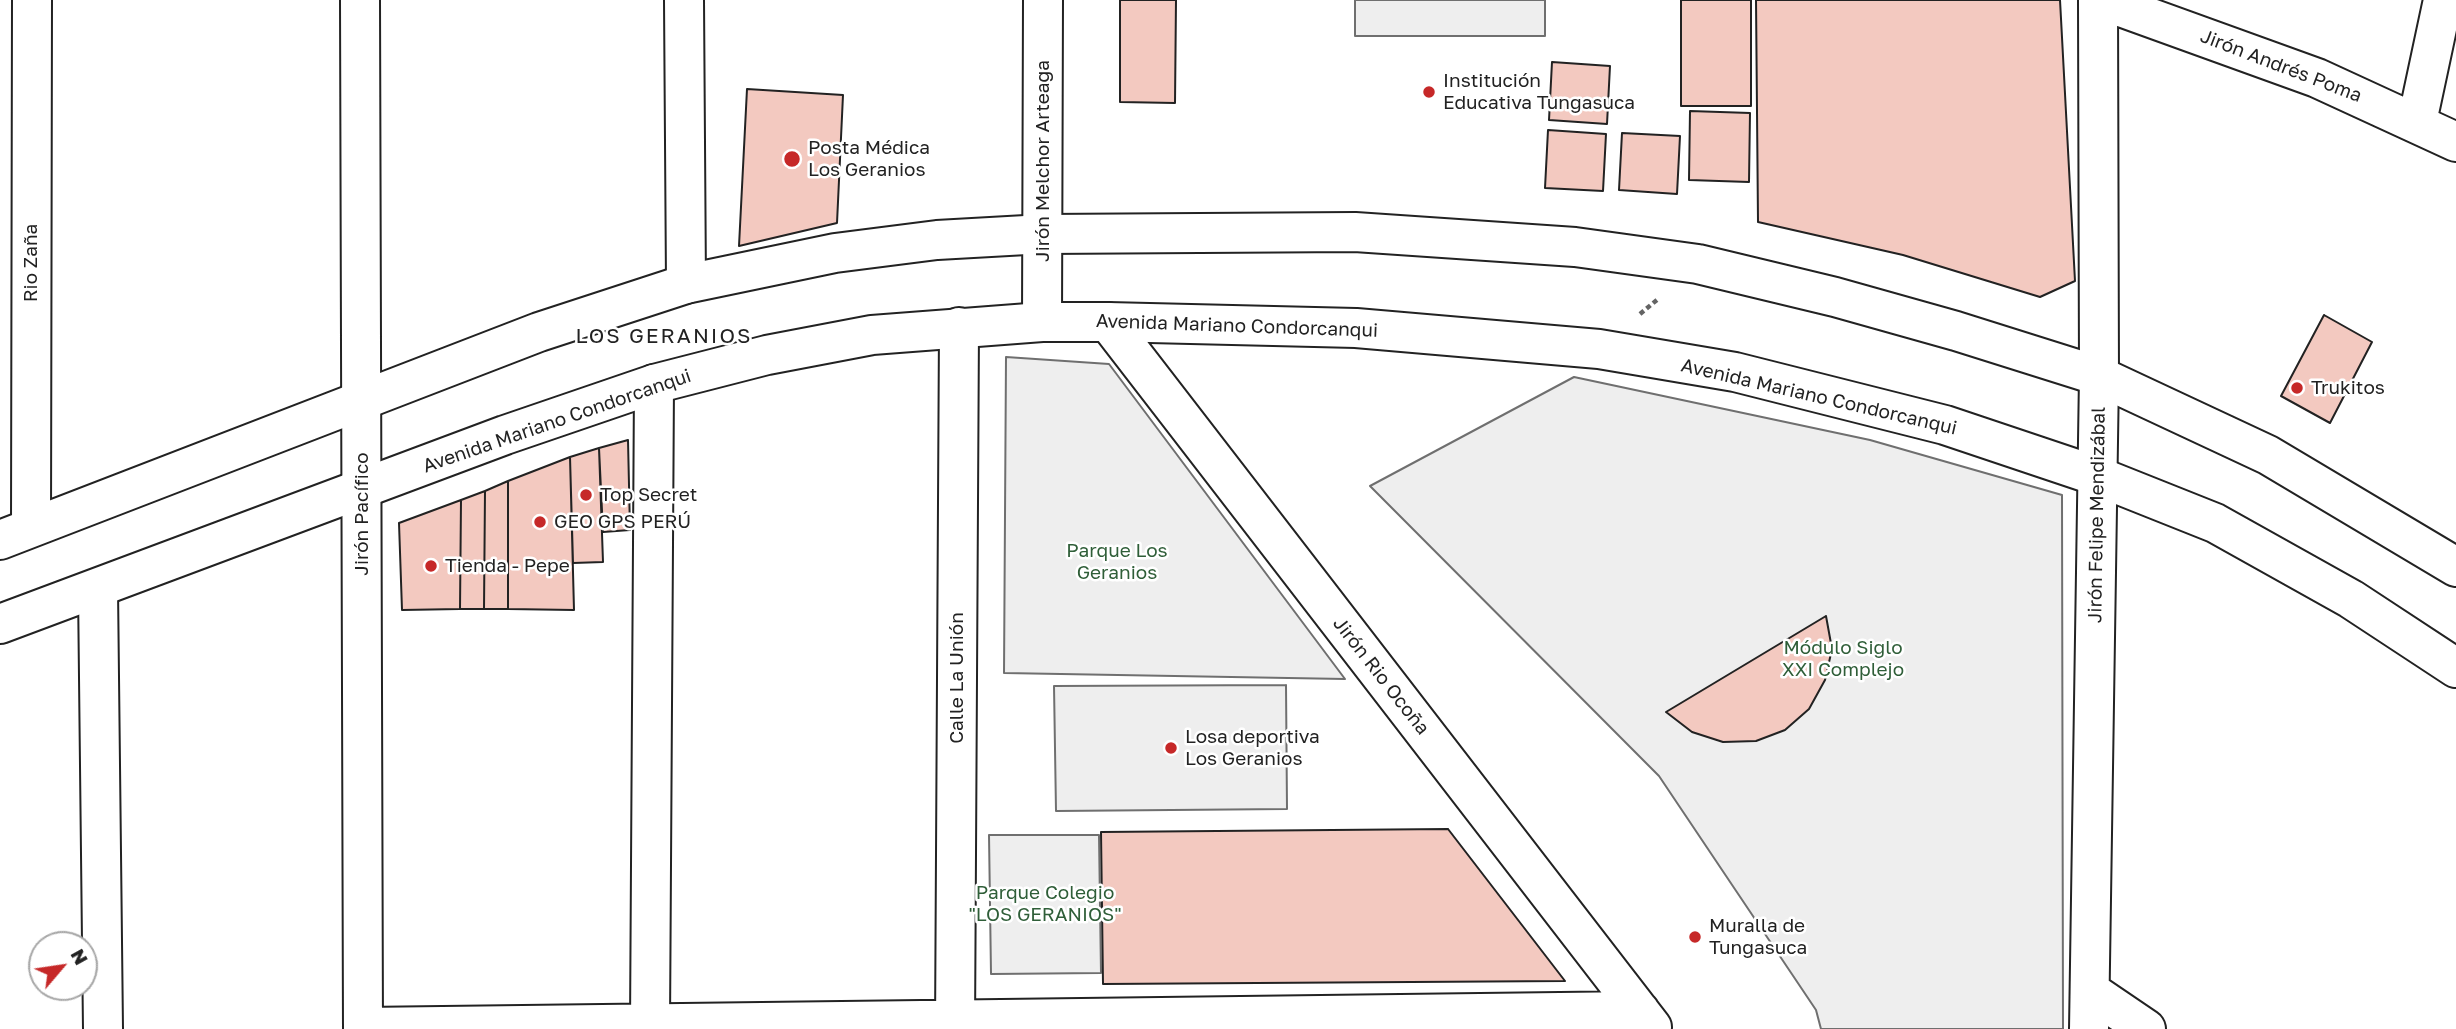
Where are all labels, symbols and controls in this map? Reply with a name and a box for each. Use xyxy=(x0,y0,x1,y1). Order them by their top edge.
street label: Jirón Andrés Poma xyxy=(2197,25,2365,107)
street label: Jirón Melchor Arteaga xyxy=(1032,60,1054,262)
place label: Institución Educativa Tungasuca xyxy=(1443,70,1635,114)
marker: Institución Educativa Tungasuca xyxy=(1421,84,1437,100)
place label: Posta Médica Los Geranios xyxy=(808,137,930,181)
marker: Posta Médica Los Geranios xyxy=(782,149,802,169)
street label: Rio Zaña xyxy=(20,224,42,302)
street label: Avenida Mariano Condorcanqui xyxy=(1096,310,1378,342)
district label: LOS GERANIOS xyxy=(577,323,751,349)
street label: Avenida Mariano Condorcanqui xyxy=(1679,354,1959,440)
street label: Avenida Mariano Condorcanqui xyxy=(420,364,694,478)
place label: Trukitos xyxy=(2311,377,2385,399)
marker: Trukitos xyxy=(2289,380,2305,396)
street label: Jirón Felipe Mendizábal xyxy=(2084,407,2110,623)
street label: Jirón Pacífico xyxy=(351,452,373,576)
place label: Top Secret xyxy=(600,484,697,506)
marker: Top Secret xyxy=(578,487,594,503)
place label: GEO GPS PERÚ xyxy=(554,511,691,533)
marker: GEO GPS PERÚ xyxy=(532,514,548,530)
park label: Parque Los Geranios xyxy=(1066,540,1168,584)
place label: Tienda - Pepe xyxy=(445,555,570,577)
marker: Tienda - Pepe xyxy=(423,558,439,574)
street label: Calle La Unión xyxy=(946,612,968,744)
street label: Jirón Rio Ocoña xyxy=(1328,613,1434,739)
park label: Módulo Siglo XXI Complejo xyxy=(1782,637,1904,681)
place label: Losa deportiva Los Geranios xyxy=(1185,726,1320,770)
marker: Losa deportiva Los Geranios xyxy=(1163,740,1179,756)
park label: Parque Colegio "LOS GERANIOS" xyxy=(968,882,1122,926)
place label: Muralla de Tungasuca xyxy=(1709,915,1807,959)
marker: Muralla de Tungasuca xyxy=(1687,929,1703,945)
north arrow xyxy=(28,931,98,1001)
text: N xyxy=(66,945,94,968)

